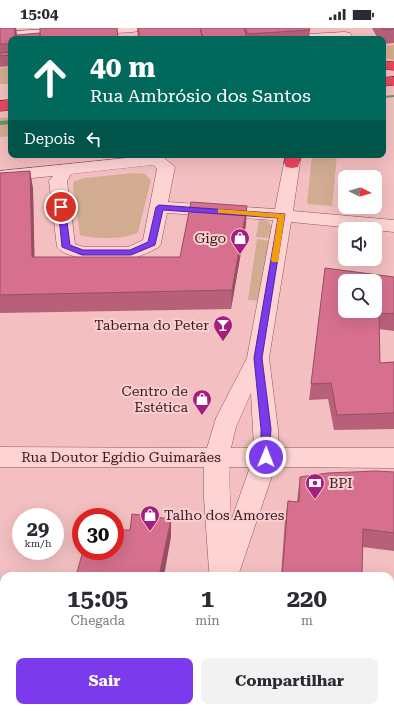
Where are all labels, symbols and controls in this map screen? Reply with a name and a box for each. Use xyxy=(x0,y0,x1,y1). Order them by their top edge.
text: 15:04 xyxy=(20,5,58,23)
text: 40 m xyxy=(90,51,155,84)
icon: ahead xyxy=(24,52,76,104)
text: Rua Ambrósio dos Santos xyxy=(90,85,311,106)
icon: left xyxy=(83,128,105,150)
text: Depois xyxy=(24,130,75,148)
north arrow xyxy=(338,170,382,214)
map controls xyxy=(338,170,382,318)
pin xyxy=(44,190,78,224)
icon: arrive xyxy=(50,196,72,218)
button: sound xyxy=(338,222,382,266)
shop icon: Gigo xyxy=(229,227,251,255)
place label: Gigo xyxy=(195,230,226,246)
button: search xyxy=(338,274,382,318)
bar icon: Taberna do Peter xyxy=(212,314,234,342)
place label: Taberna do Peter xyxy=(94,317,209,333)
place label: Centro de Estética xyxy=(122,383,188,415)
shop icon: Centro de Estética xyxy=(191,388,213,416)
position arrow xyxy=(245,436,287,478)
street label: Rua Doutor Egídio Guimarães xyxy=(21,449,221,465)
bank icon: BPI xyxy=(304,472,326,500)
place label: BPI xyxy=(329,475,353,491)
shop icon: Talho dos Amores xyxy=(139,504,161,532)
place label: Talho dos Amores xyxy=(164,507,285,523)
speed limit sign: 30 xyxy=(72,508,124,560)
text: 29 xyxy=(27,517,49,541)
text: km/h xyxy=(25,538,51,549)
text: 15:05 xyxy=(67,585,128,613)
text: 1 xyxy=(201,585,214,613)
text: 220 xyxy=(287,585,327,613)
text: Chegada xyxy=(71,613,125,628)
text: min xyxy=(195,613,220,628)
text: m xyxy=(301,613,313,628)
button: Sair xyxy=(16,658,193,704)
button: Compartilhar xyxy=(201,658,378,704)

